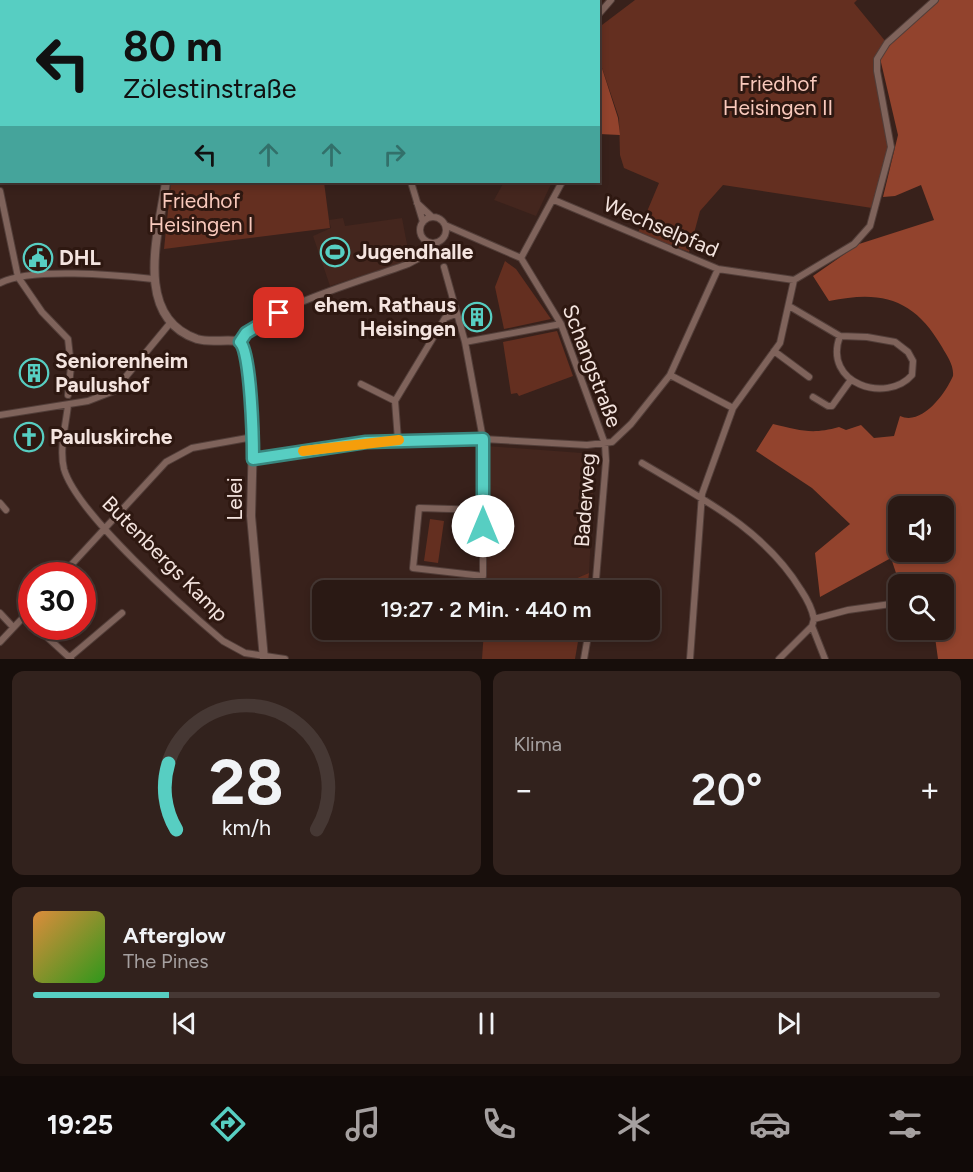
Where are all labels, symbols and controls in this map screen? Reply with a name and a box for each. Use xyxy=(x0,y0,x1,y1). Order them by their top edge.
text: 80 m xyxy=(123,21,223,72)
icon: left xyxy=(24,24,102,102)
park label: Friedhof Heisingen II xyxy=(723,71,833,120)
text: Zölestinstraße xyxy=(123,72,296,105)
icon: left xyxy=(189,138,222,171)
icon: ahead xyxy=(252,138,285,171)
icon: ahead xyxy=(315,138,348,171)
icon: right xyxy=(378,138,411,171)
park label: Friedhof Heisingen I xyxy=(149,188,253,237)
street label: Wechselpfad xyxy=(600,191,723,262)
sports icon: Jugendhalle xyxy=(319,236,351,268)
place label: Jugendhalle xyxy=(356,239,474,264)
public building icon: DHL xyxy=(22,242,54,274)
place label: DHL xyxy=(59,245,101,270)
pin xyxy=(253,287,304,338)
place label: ehem. Rathaus Heisingen xyxy=(314,292,456,341)
icon: arrive xyxy=(262,296,295,329)
building icon: ehem. Rathaus Heisingen xyxy=(461,301,493,333)
street label: Schangstraße xyxy=(558,301,627,431)
place label: Seniorenheim Paulushof xyxy=(55,348,188,397)
building icon: Seniorenheim Paulushof xyxy=(18,357,50,389)
church icon: Pauluskirche xyxy=(13,421,45,453)
place label: Pauluskirche xyxy=(50,424,173,449)
street label: Baderweg xyxy=(569,452,600,548)
street label: Lelei xyxy=(222,477,247,521)
street label: Butenbergs Kamp xyxy=(97,491,233,627)
position arrow xyxy=(451,494,515,558)
map controls xyxy=(888,496,954,640)
button: sound xyxy=(888,496,954,562)
speed limit sign: 30 xyxy=(18,562,96,640)
button: search xyxy=(888,574,954,640)
text: 19:27 · 2 Min. · 440 m xyxy=(380,596,592,623)
text: Klima xyxy=(514,732,562,756)
text: 28 xyxy=(209,745,283,820)
text: 20° xyxy=(691,762,763,816)
text: − xyxy=(514,770,534,809)
text: + xyxy=(919,770,940,809)
text: km/h xyxy=(222,815,271,840)
text: Afterglow xyxy=(123,922,226,949)
text: The Pines xyxy=(123,949,209,973)
icon: previous xyxy=(168,1007,201,1040)
icon: pause xyxy=(470,1007,503,1040)
icon: next xyxy=(772,1007,805,1040)
icon: directions xyxy=(207,1103,249,1145)
icon: music xyxy=(342,1103,384,1145)
icon: phone xyxy=(478,1103,520,1145)
icon: climate xyxy=(613,1103,655,1145)
icon: car xyxy=(749,1103,791,1145)
icon: filters xyxy=(884,1103,926,1145)
text: 19:25 xyxy=(47,1108,113,1141)

